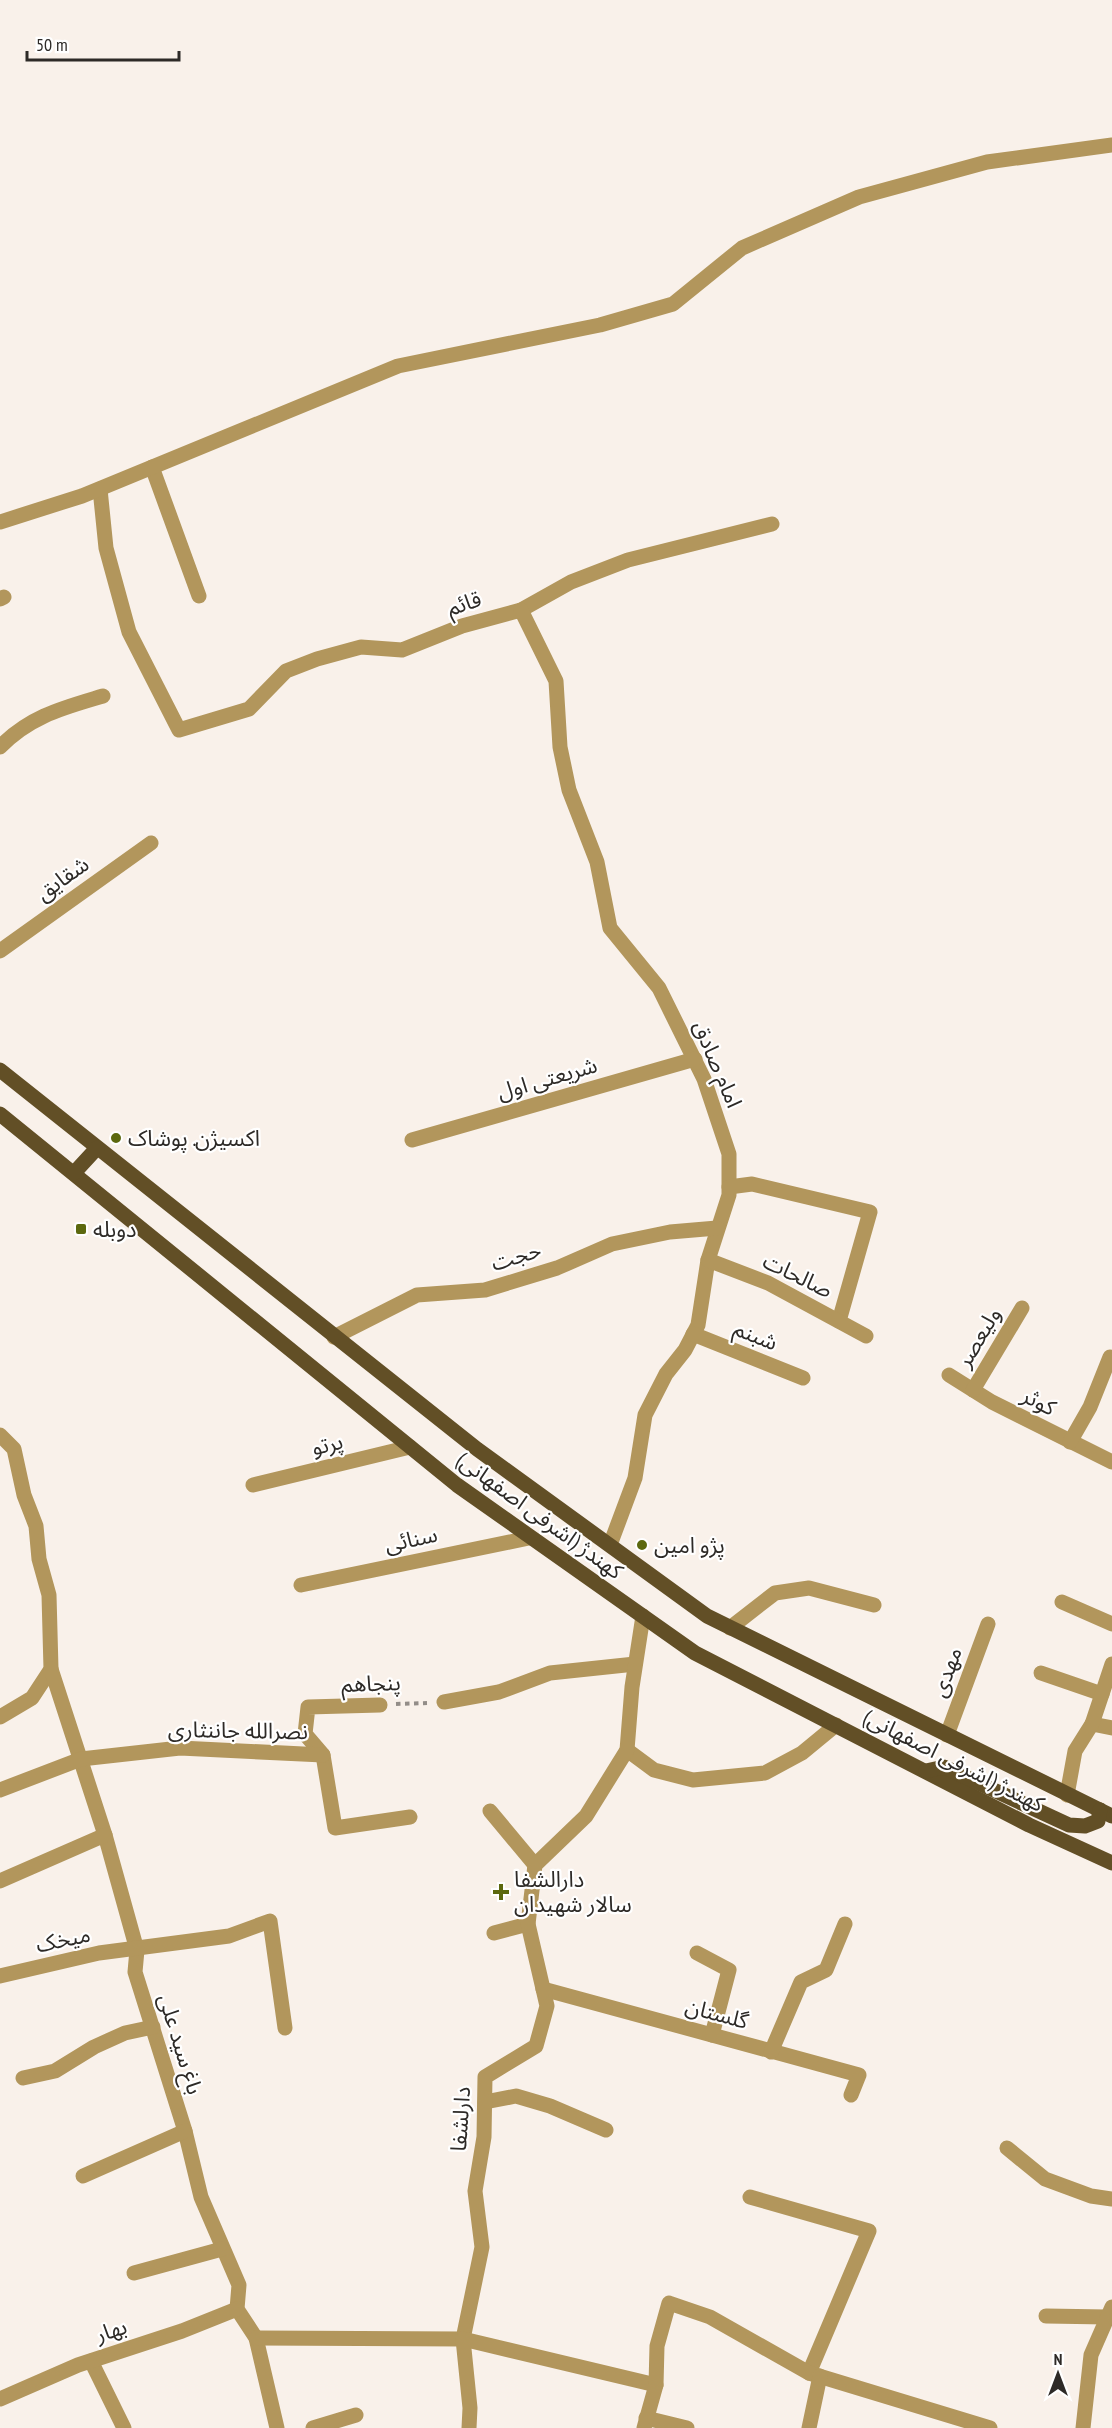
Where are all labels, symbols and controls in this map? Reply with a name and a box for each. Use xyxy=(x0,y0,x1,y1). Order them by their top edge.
scale bar xyxy=(27,24,178,62)
text: 50 m xyxy=(36,33,68,56)
street label: قائم xyxy=(443,584,486,625)
street label: شقایق xyxy=(30,850,94,906)
street label: امام صادق xyxy=(684,1016,749,1113)
street label: شریعتی اول xyxy=(494,1050,600,1106)
place label: اکسیژن. پوشاک xyxy=(128,1124,260,1153)
marker: اکسیژن. پوشاک xyxy=(109,1131,123,1145)
place label: دوبله xyxy=(93,1215,137,1243)
marker: دوبله xyxy=(74,1222,88,1236)
street label: حجت xyxy=(488,1235,545,1277)
street label: صالحات xyxy=(758,1246,838,1304)
street label: ولیعصر xyxy=(949,1302,1007,1373)
street label: شبنم xyxy=(729,1314,782,1359)
street label: کوثر xyxy=(1016,1380,1062,1422)
street label: پرتو xyxy=(308,1427,346,1463)
street label: کهندژ (اشرفی اصفهانی) xyxy=(451,1445,630,1585)
street label: سنائی xyxy=(382,1520,440,1558)
place label: پژو امین xyxy=(654,1531,725,1560)
marker: پژو امین xyxy=(635,1538,649,1552)
street label: مهدی xyxy=(924,1643,968,1701)
street label: پنجاهم xyxy=(341,1668,401,1701)
street label: کهندژ (اشرفی اصفهانی) xyxy=(859,1702,1050,1818)
street label: نصرالله جاننثاری xyxy=(168,1715,308,1745)
place label: دارالشفا سالار شهیدان xyxy=(514,1865,632,1918)
marker: دارالشفا سالار شهیدان xyxy=(492,1883,510,1901)
street label: میخک xyxy=(33,1920,93,1958)
street label: باغ سید علی xyxy=(150,1990,210,2099)
street label: گلستان xyxy=(682,1991,752,2035)
street label: دارلشفا xyxy=(444,2086,476,2152)
street label: بهار xyxy=(91,2312,130,2349)
north arrow xyxy=(1028,2344,1088,2404)
text: N xyxy=(1054,2349,1062,2369)

